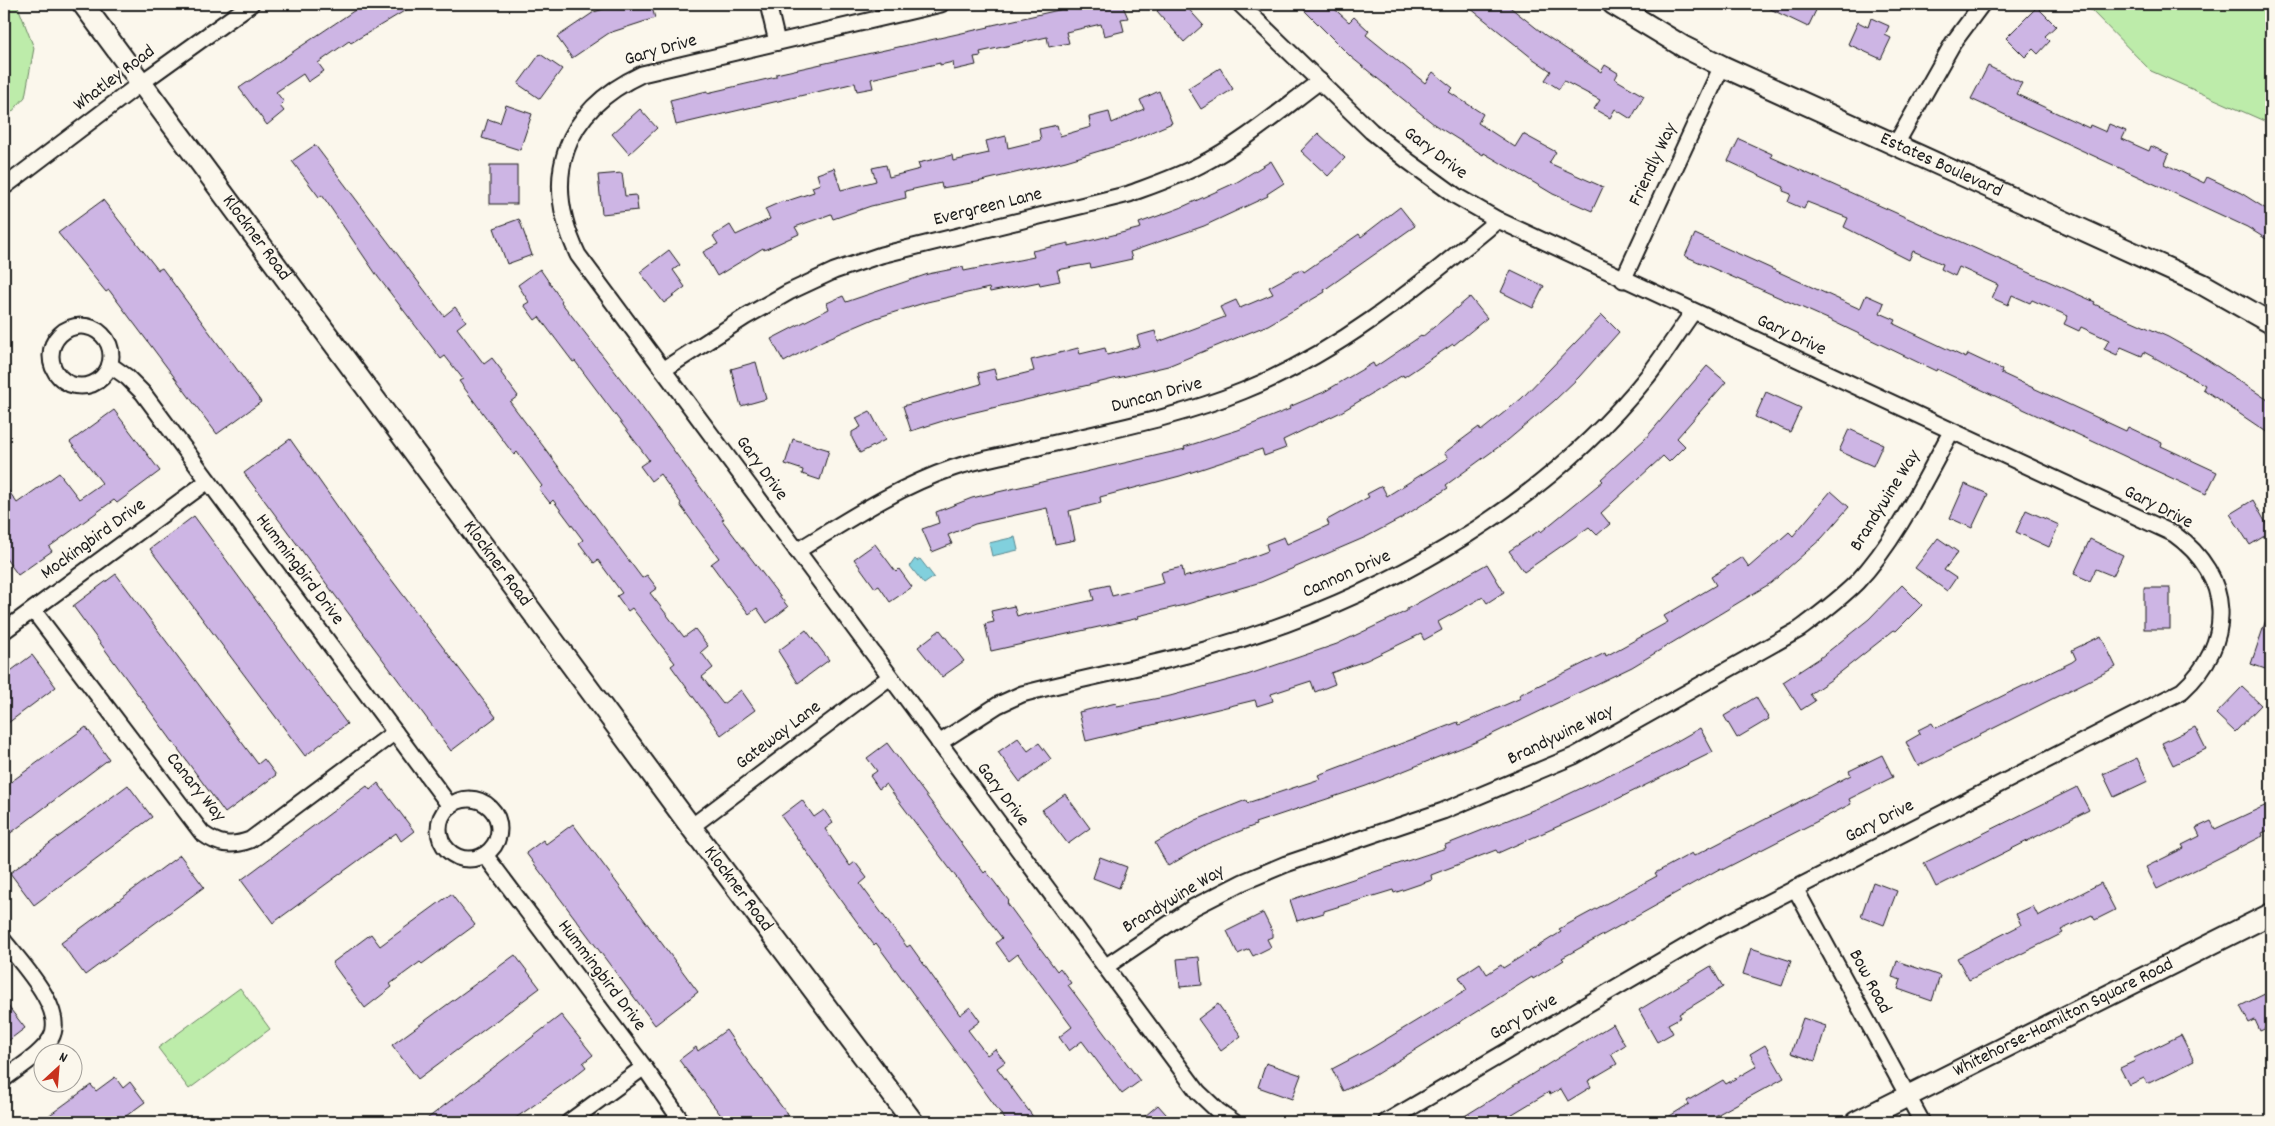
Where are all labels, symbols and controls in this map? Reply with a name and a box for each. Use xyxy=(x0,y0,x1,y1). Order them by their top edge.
street label: Gary Drive xyxy=(622,28,700,74)
street label: Whatley Road xyxy=(69,39,161,119)
street label: Friendly Way xyxy=(1623,119,1685,211)
street label: Gary Drive xyxy=(1397,121,1473,187)
street label: Estates Boulevard xyxy=(1875,126,2007,205)
street label: Evergreen Lane xyxy=(931,181,1045,235)
street label: Klockner Road xyxy=(215,189,297,287)
street label: Gary Drive xyxy=(1752,308,1830,364)
street label: Duncan Drive xyxy=(1109,371,1205,421)
street label: Gary Drive xyxy=(728,431,794,507)
street label: Brandywine Way xyxy=(1844,445,1928,557)
street label: Gary Drive xyxy=(2119,479,2197,537)
street label: Mockingbird Drive xyxy=(36,493,152,587)
street label: Hummingbird Drive xyxy=(248,509,350,631)
street label: Klockner Road xyxy=(456,515,538,613)
street label: Cannon Drive xyxy=(1299,544,1395,606)
street label: Gateway Lane xyxy=(731,695,827,777)
street label: Brandywine Way xyxy=(1503,699,1619,773)
street label: Canary Way xyxy=(159,747,232,829)
street label: Gary Drive xyxy=(969,757,1035,833)
street label: Gary Drive xyxy=(1841,793,1919,851)
street label: Klockner Road xyxy=(696,841,779,938)
street label: Brandywine Way xyxy=(1118,859,1231,941)
street label: Hummingbird Drive xyxy=(550,915,652,1037)
street label: Bow Road xyxy=(1841,945,1897,1019)
street label: Whitehorse-Hamilton Square Road xyxy=(1949,951,2178,1085)
street label: Gary Drive xyxy=(1485,988,1563,1048)
north arrow xyxy=(32,1044,82,1094)
text: N xyxy=(55,1048,70,1069)

